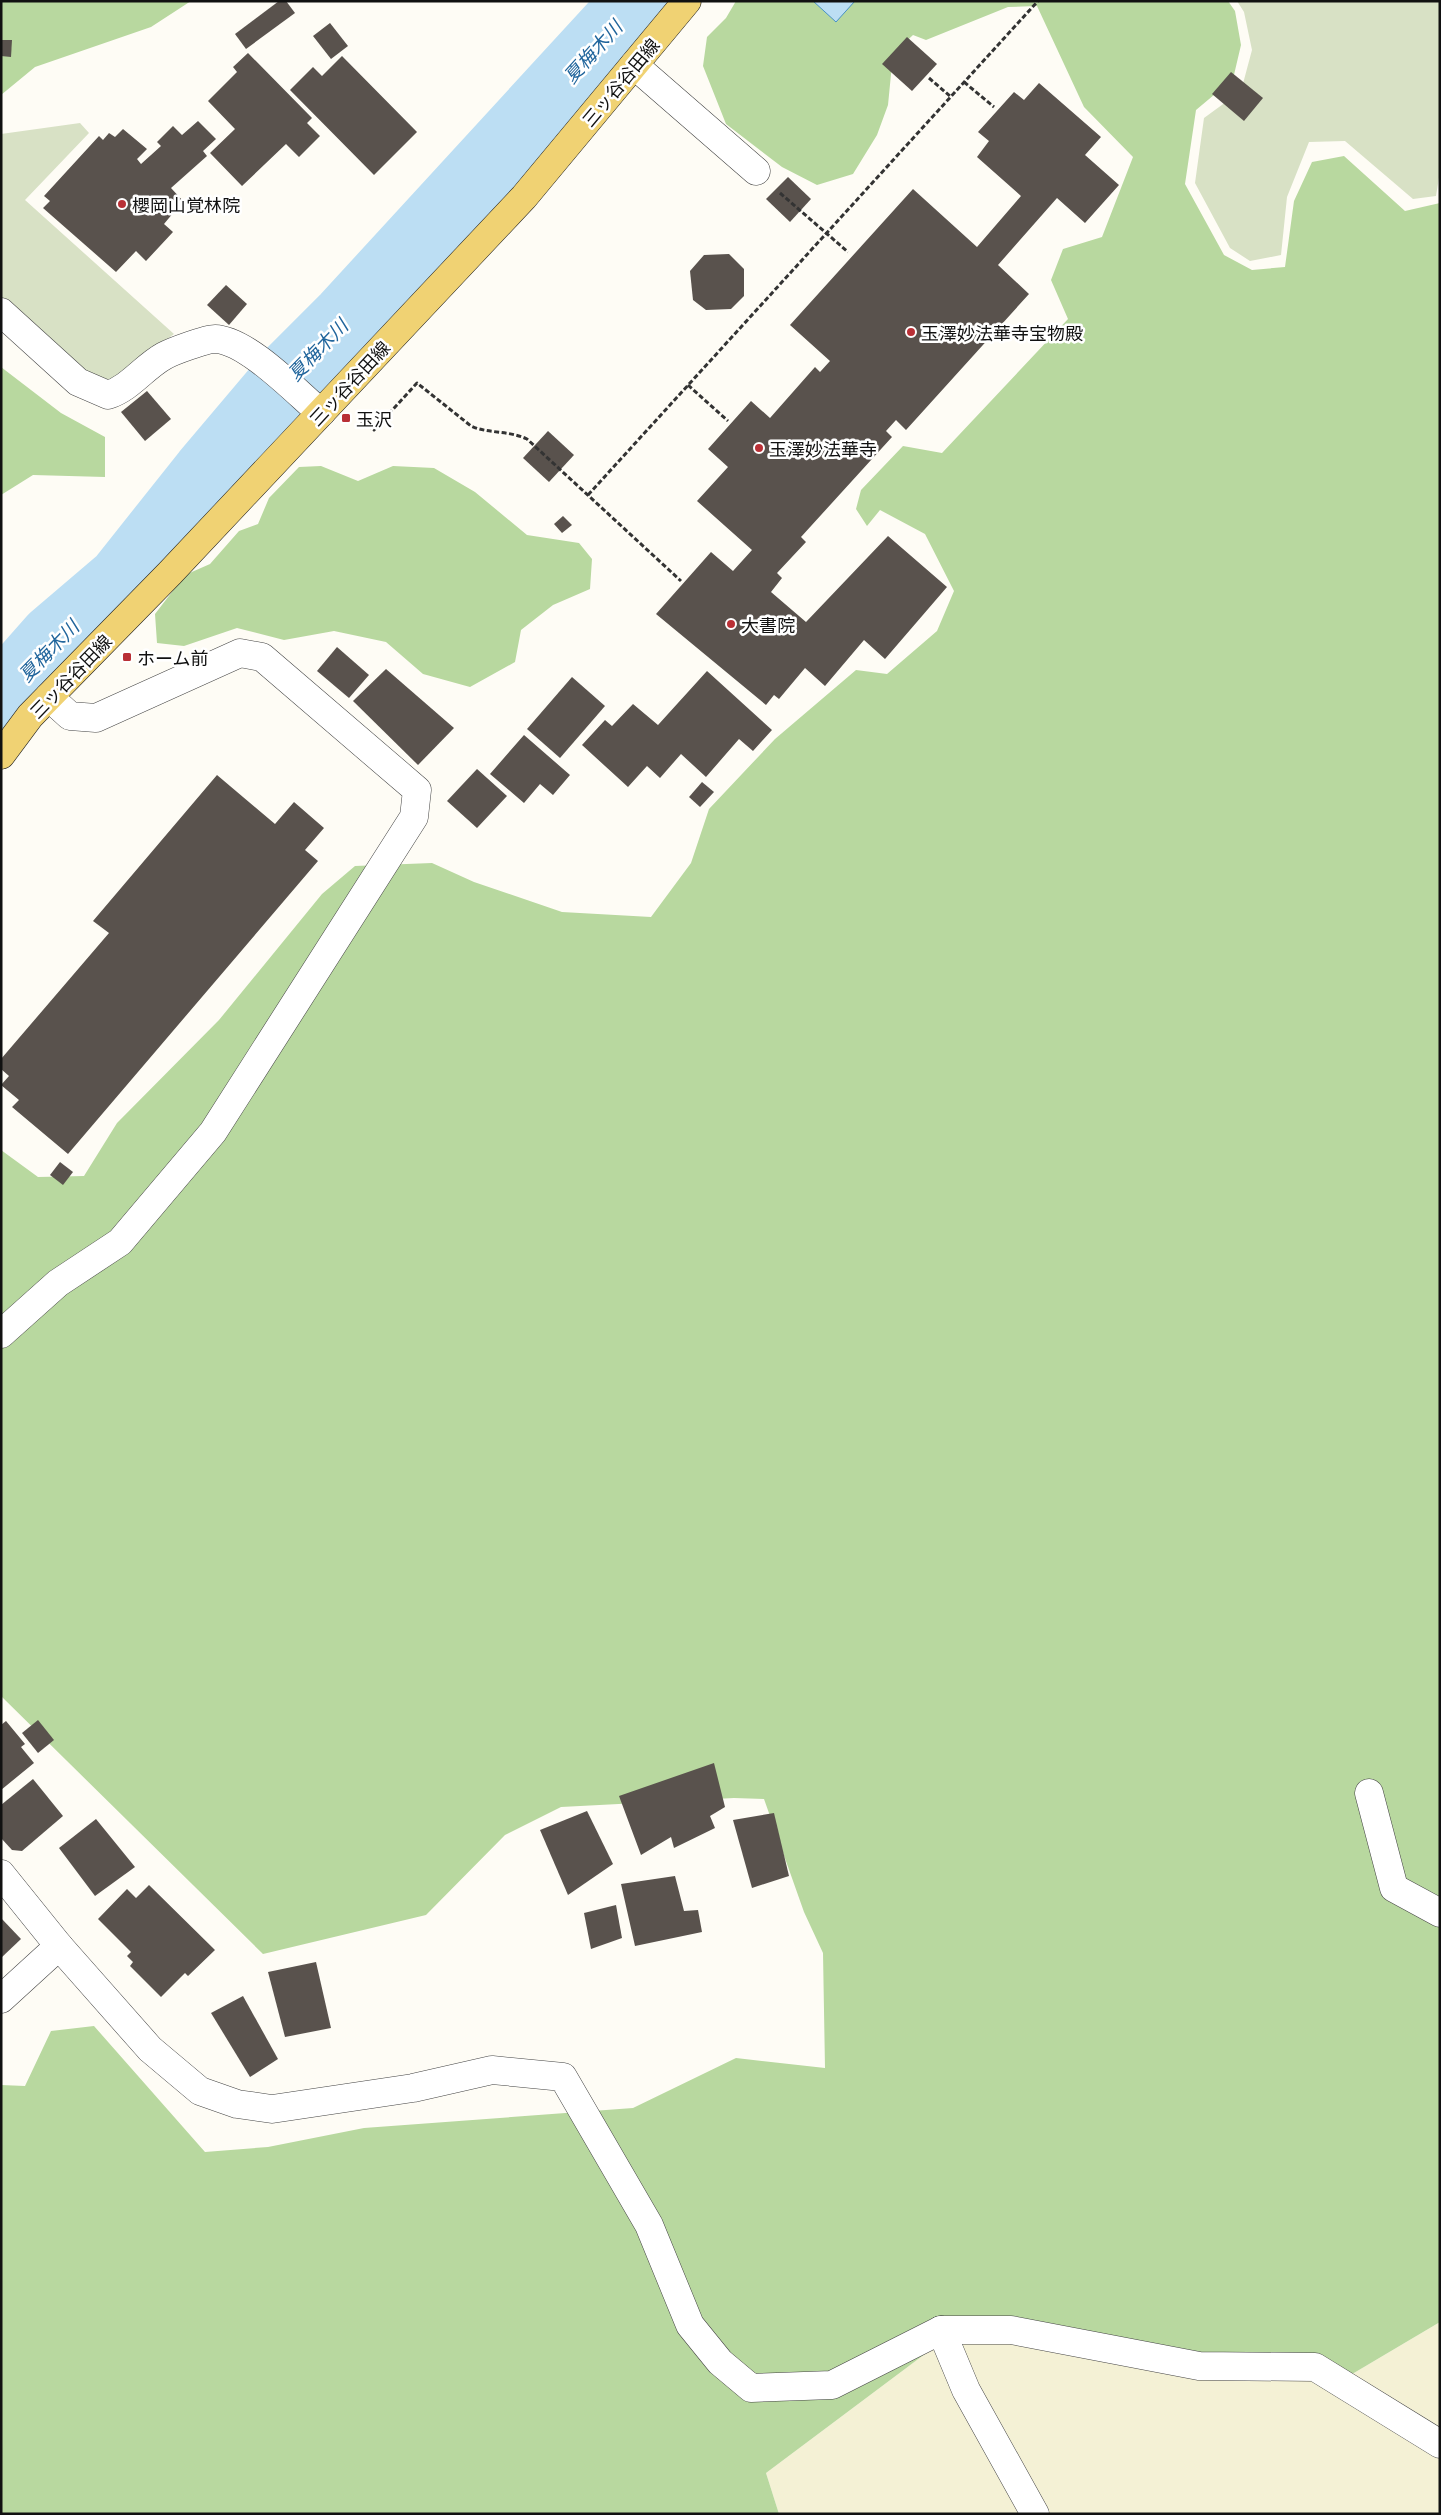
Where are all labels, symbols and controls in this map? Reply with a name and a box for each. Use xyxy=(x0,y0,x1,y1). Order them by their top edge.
water label: 夏梅木川 xyxy=(556,12,629,89)
street label: 三ッ谷谷田線 xyxy=(575,32,665,132)
place label: 櫻岡山覚林院 xyxy=(132,191,240,218)
marker: 櫻岡山覚林院 xyxy=(116,198,128,210)
water label: 夏梅木川 xyxy=(281,311,355,386)
place label: 玉澤妙法華寺宝物殿 xyxy=(921,319,1083,346)
marker: 玉澤妙法華寺宝物殿 xyxy=(905,326,917,338)
street label: 三ッ谷谷田線 xyxy=(302,334,396,432)
place label: 玉沢 xyxy=(356,405,392,432)
marker: 玉沢 xyxy=(340,412,352,424)
place label: 玉澤妙法華寺 xyxy=(769,435,877,462)
marker: 玉澤妙法華寺 xyxy=(753,442,765,454)
place label: 大書院 xyxy=(741,611,795,638)
water label: 夏梅木川 xyxy=(12,612,86,687)
marker: 大書院 xyxy=(725,618,737,630)
street label: 三ッ谷谷田線 xyxy=(23,628,117,724)
place label: ホーム前 xyxy=(137,644,208,671)
marker: ホーム前 xyxy=(121,651,133,663)

